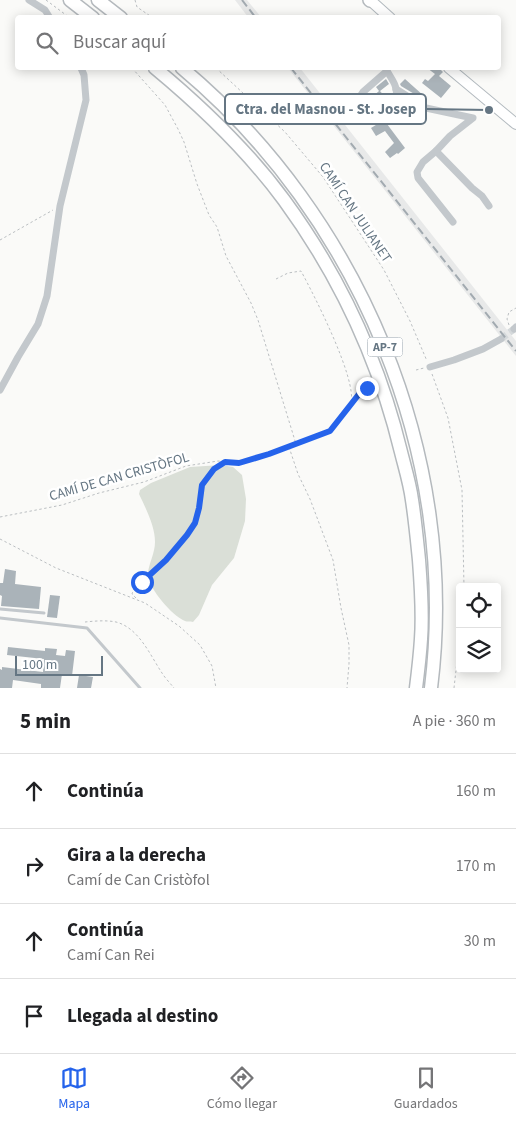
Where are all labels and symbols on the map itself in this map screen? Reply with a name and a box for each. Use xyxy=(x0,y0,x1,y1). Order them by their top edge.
callout: Ctra. del Masnou - St. Josep xyxy=(225,94,426,124)
text: Ctra. del Masnou - St. Josep xyxy=(236,99,417,120)
street label: CAMÍ CAN JULIANET xyxy=(314,158,397,267)
road number: AP-7 xyxy=(368,338,402,357)
route end xyxy=(356,377,379,400)
street label: CAMÍ DE CAN CRISTÒFOL xyxy=(47,447,192,507)
route start xyxy=(131,571,154,594)
scale bar xyxy=(15,653,102,676)

